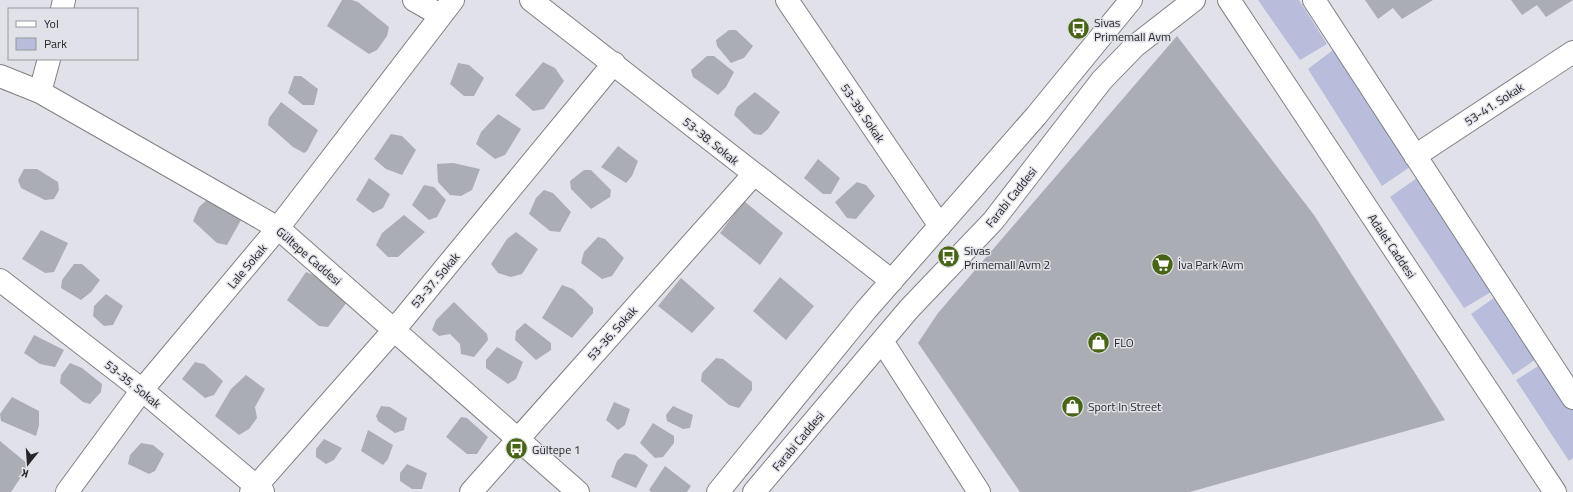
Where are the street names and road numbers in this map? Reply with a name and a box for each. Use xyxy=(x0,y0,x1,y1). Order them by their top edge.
street label: 53-41. Sokak xyxy=(1460,77,1528,130)
street label: 53-39. Sokak xyxy=(836,80,890,147)
street label: 53-38. Sokak xyxy=(679,112,743,170)
street label: Farabi Caddesi xyxy=(981,163,1041,231)
street label: Adalet Caddesi xyxy=(1363,210,1421,282)
street label: Gültepe Caddesi xyxy=(272,222,346,290)
street label: Lale Sokak xyxy=(223,239,272,293)
street label: 53-37. Sokak xyxy=(406,248,464,312)
street label: 53-36. Sokak xyxy=(582,301,642,365)
street label: 53-35. Sokak xyxy=(101,355,165,413)
street label: Farabi Caddesi xyxy=(767,407,829,475)

